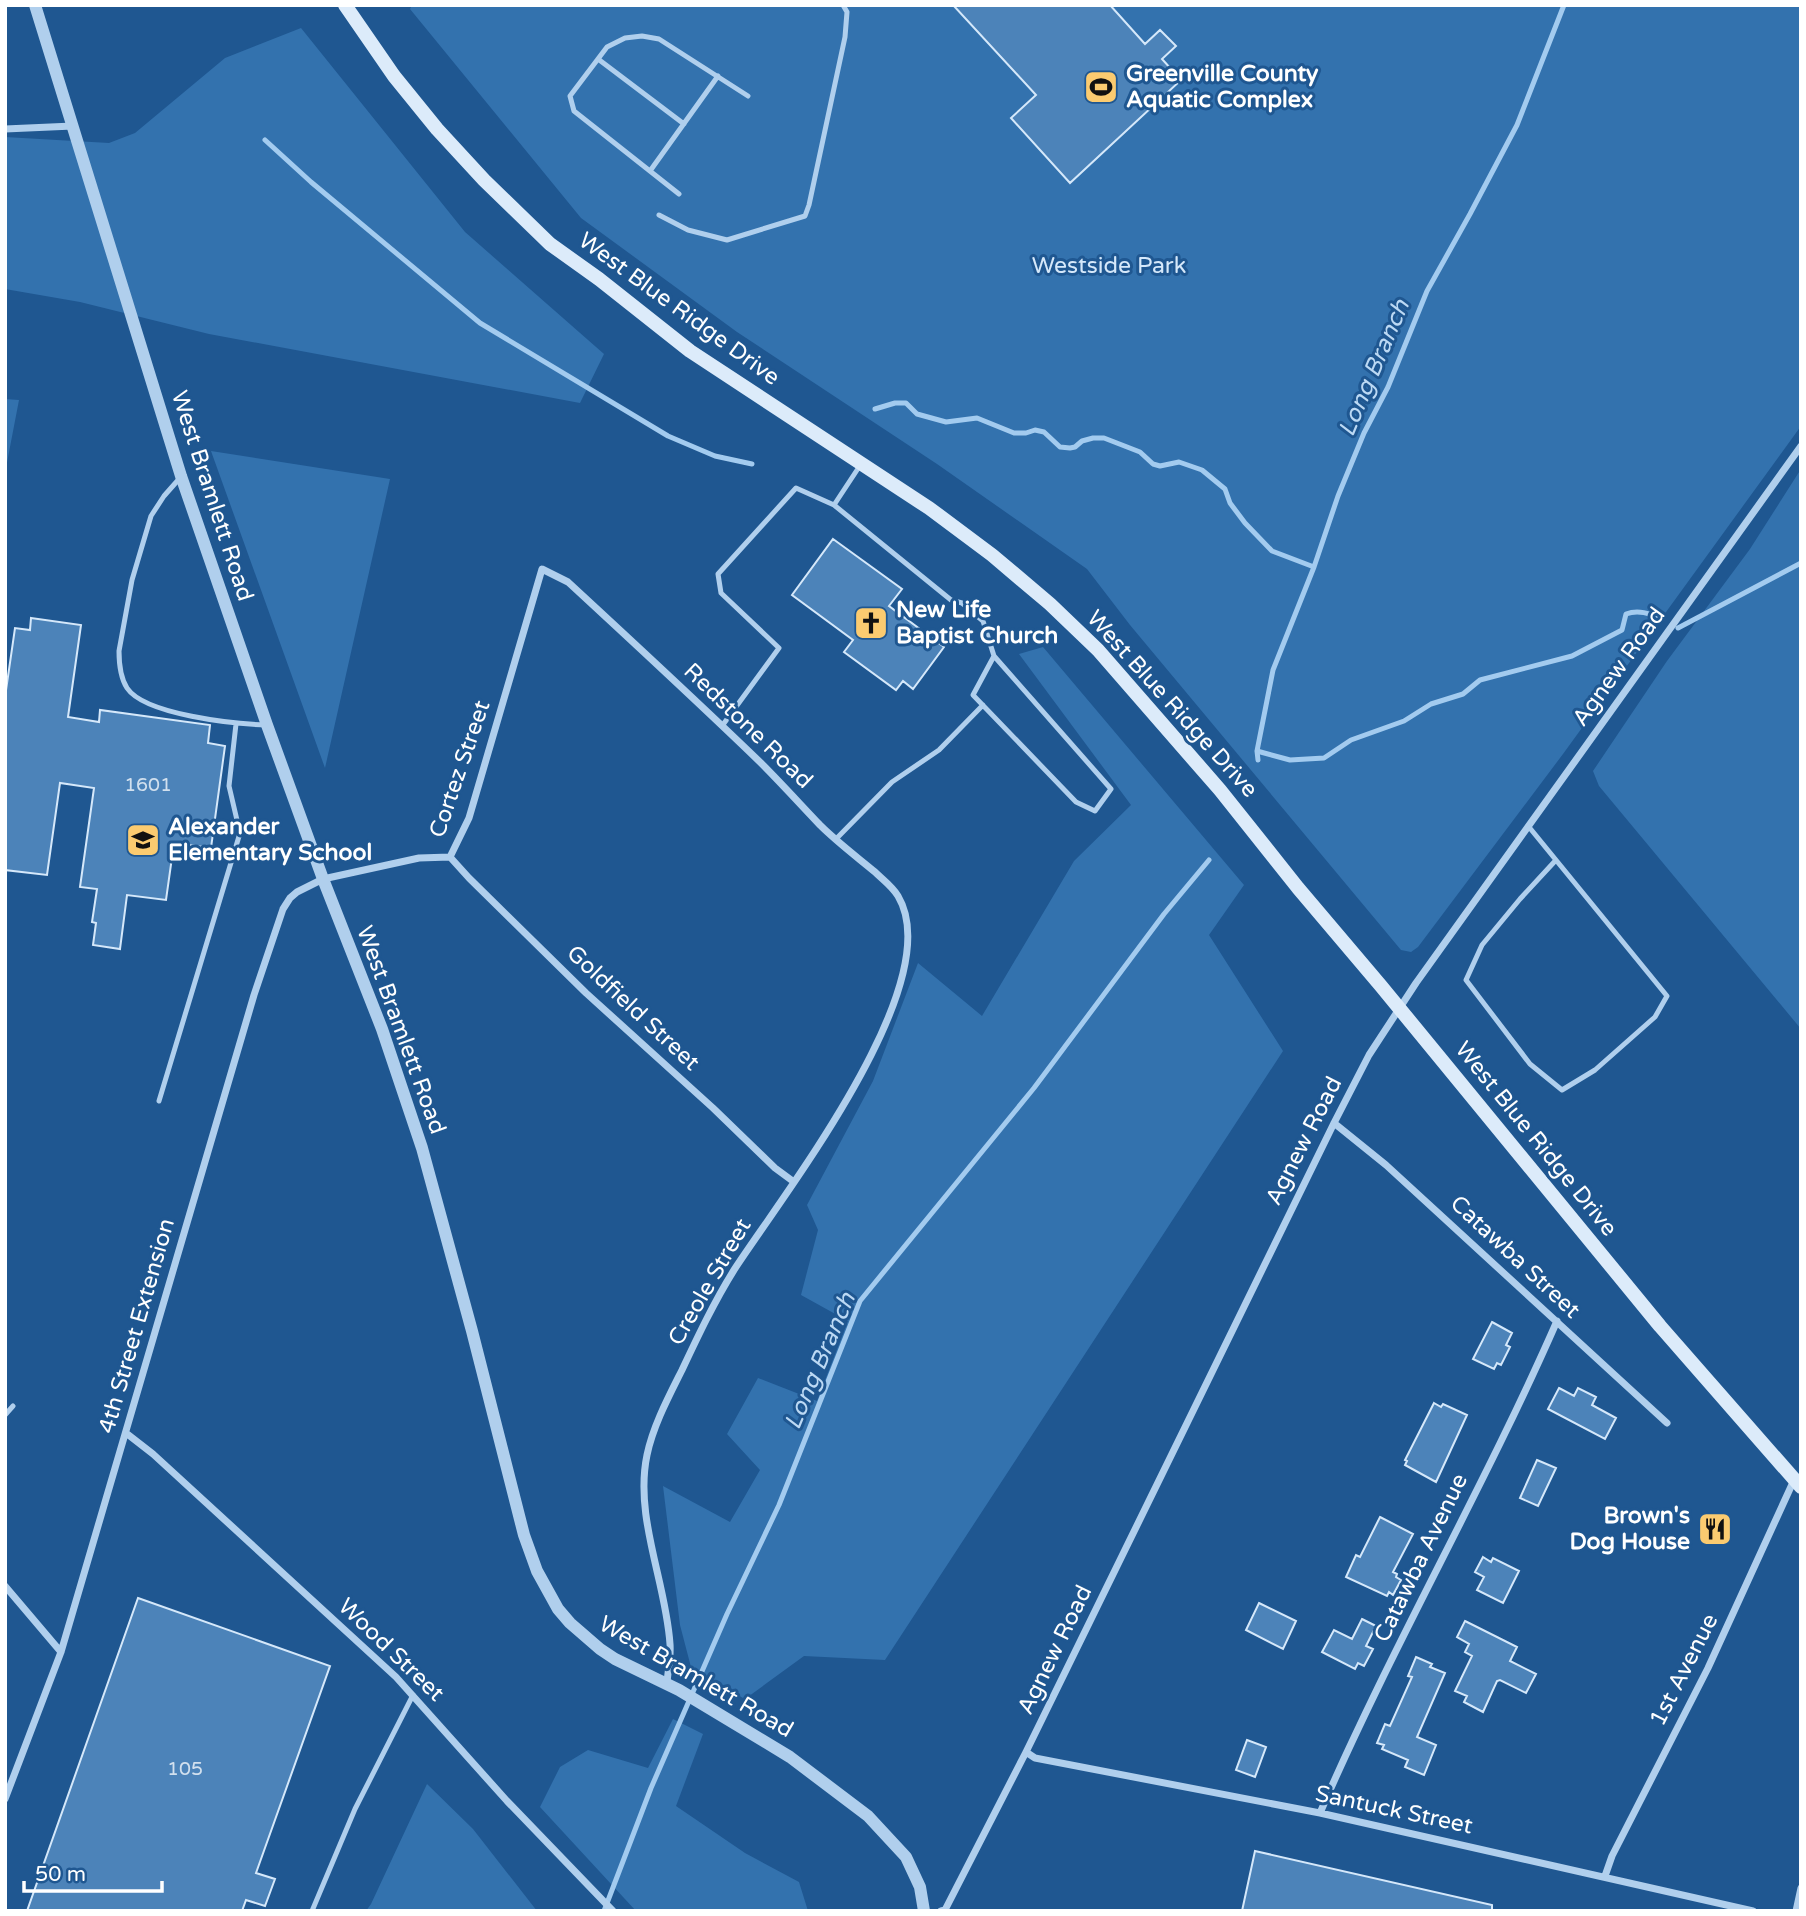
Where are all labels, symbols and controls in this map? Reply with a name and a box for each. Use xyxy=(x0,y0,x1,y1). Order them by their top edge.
place label: Greenville County Aquatic Complex xyxy=(1126,60,1319,114)
sports icon: Greenville County Aquatic Complex xyxy=(1082,68,1120,106)
street label: West Blue Ridge Drive xyxy=(573,226,785,392)
park label: Westside Park xyxy=(1032,252,1186,280)
water label: Long Branch xyxy=(1332,294,1416,441)
street label: West Bramlett Road xyxy=(165,387,259,605)
place label: New Life Baptist Church xyxy=(896,596,1058,650)
street label: Agnew Road xyxy=(1566,602,1672,732)
church icon: New Life Baptist Church xyxy=(852,604,890,642)
street label: West Blue Ridge Drive xyxy=(1081,605,1263,803)
street label: Redstone Road xyxy=(678,657,818,795)
street label: Cortez Street xyxy=(423,697,497,841)
house number: 1601 xyxy=(124,774,172,796)
place label: Alexander Elementary School xyxy=(168,813,372,867)
school or university icon: Alexander Elementary School xyxy=(124,821,162,859)
street label: West Bramlett Road xyxy=(350,922,452,1138)
street label: Goldfield Street xyxy=(561,939,705,1077)
street label: West Blue Ridge Drive xyxy=(1449,1036,1623,1242)
street label: Agnew Road xyxy=(1260,1072,1348,1210)
street label: Catawba Street xyxy=(1444,1190,1586,1325)
street label: Creole Street xyxy=(662,1213,758,1350)
street label: 4th Street Extension xyxy=(93,1215,181,1437)
water label: Long Branch xyxy=(778,1287,862,1434)
street label: Catawba Avenue xyxy=(1368,1469,1474,1647)
place label: Brown's Dog House xyxy=(1570,1502,1690,1556)
restaurant icon: Brown's Dog House xyxy=(1696,1510,1734,1548)
street label: Agnew Road xyxy=(1012,1581,1098,1719)
street label: Wood Street xyxy=(332,1593,450,1708)
street label: 1st Avenue xyxy=(1644,1609,1724,1731)
street label: West Bramlett Road xyxy=(594,1610,798,1744)
house number: 105 xyxy=(167,1758,203,1780)
street label: Santuck Street xyxy=(1313,1780,1475,1840)
scale bar xyxy=(24,1850,163,1894)
text: 50 m xyxy=(35,1862,86,1887)

